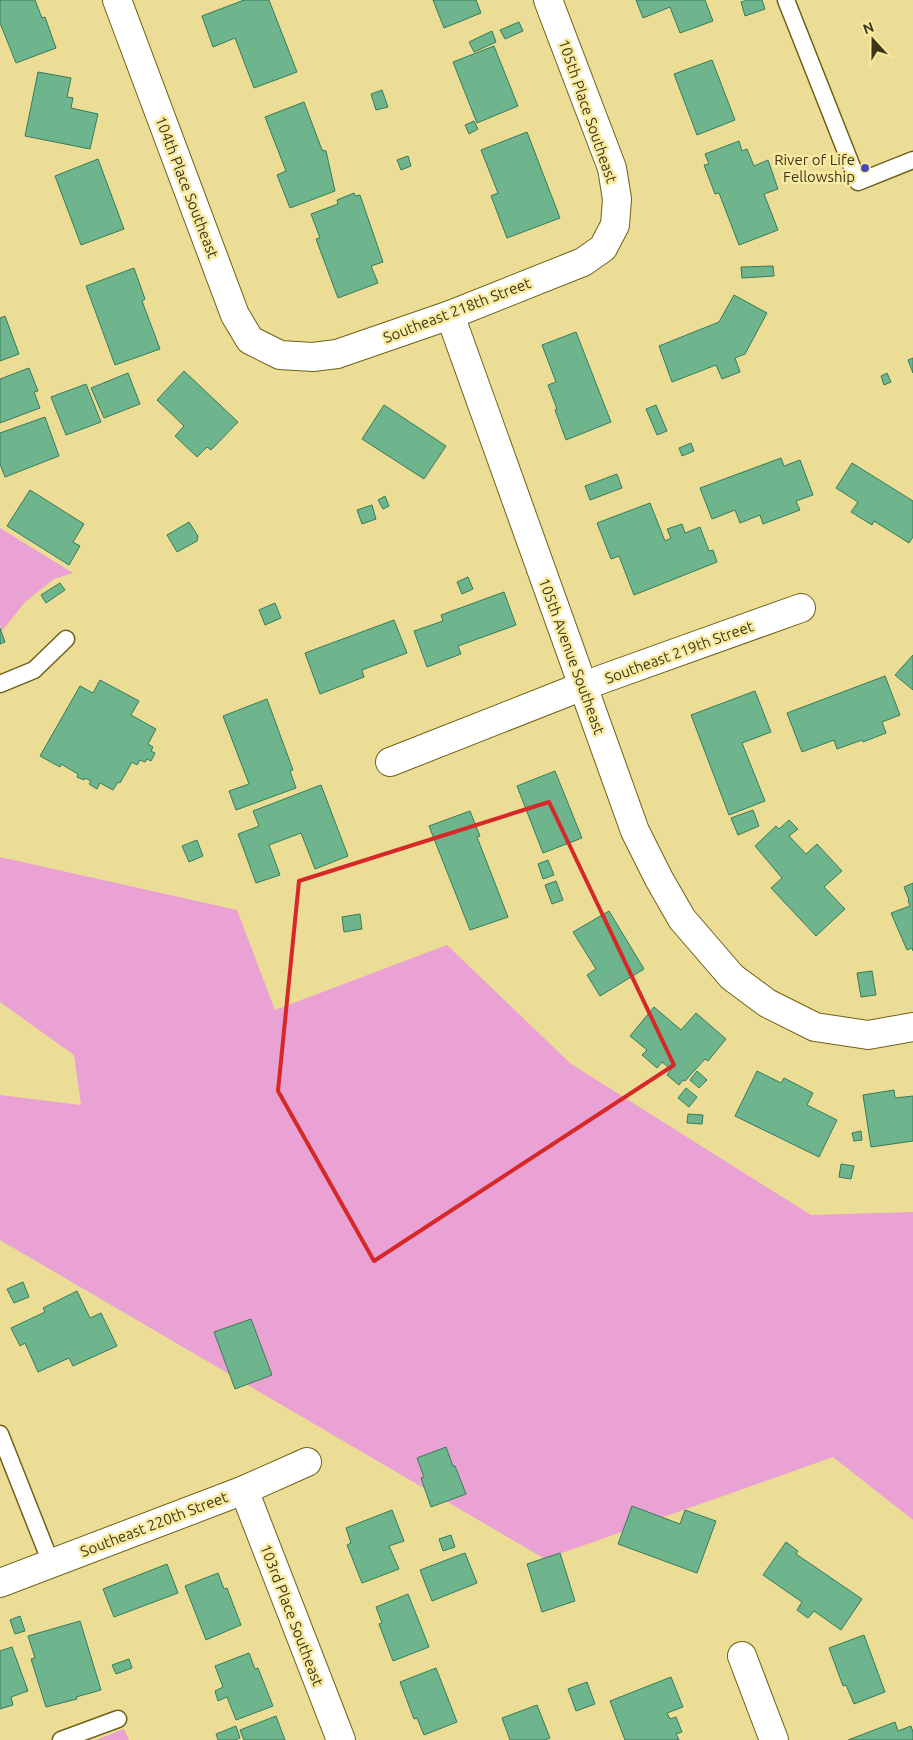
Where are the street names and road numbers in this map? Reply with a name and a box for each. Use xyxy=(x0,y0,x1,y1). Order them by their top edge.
street label: 105th Place Southeast xyxy=(555,37,621,185)
street label: 104th Place Southeast xyxy=(152,114,222,260)
street label: Southeast 218th Street xyxy=(381,274,533,346)
street label: 105th Avenue Southeast xyxy=(536,575,608,737)
street label: Southeast 219th Street xyxy=(602,617,756,687)
street label: Southeast 220th Street xyxy=(78,1488,230,1560)
street label: 103rd Place Southeast xyxy=(257,1542,327,1688)

